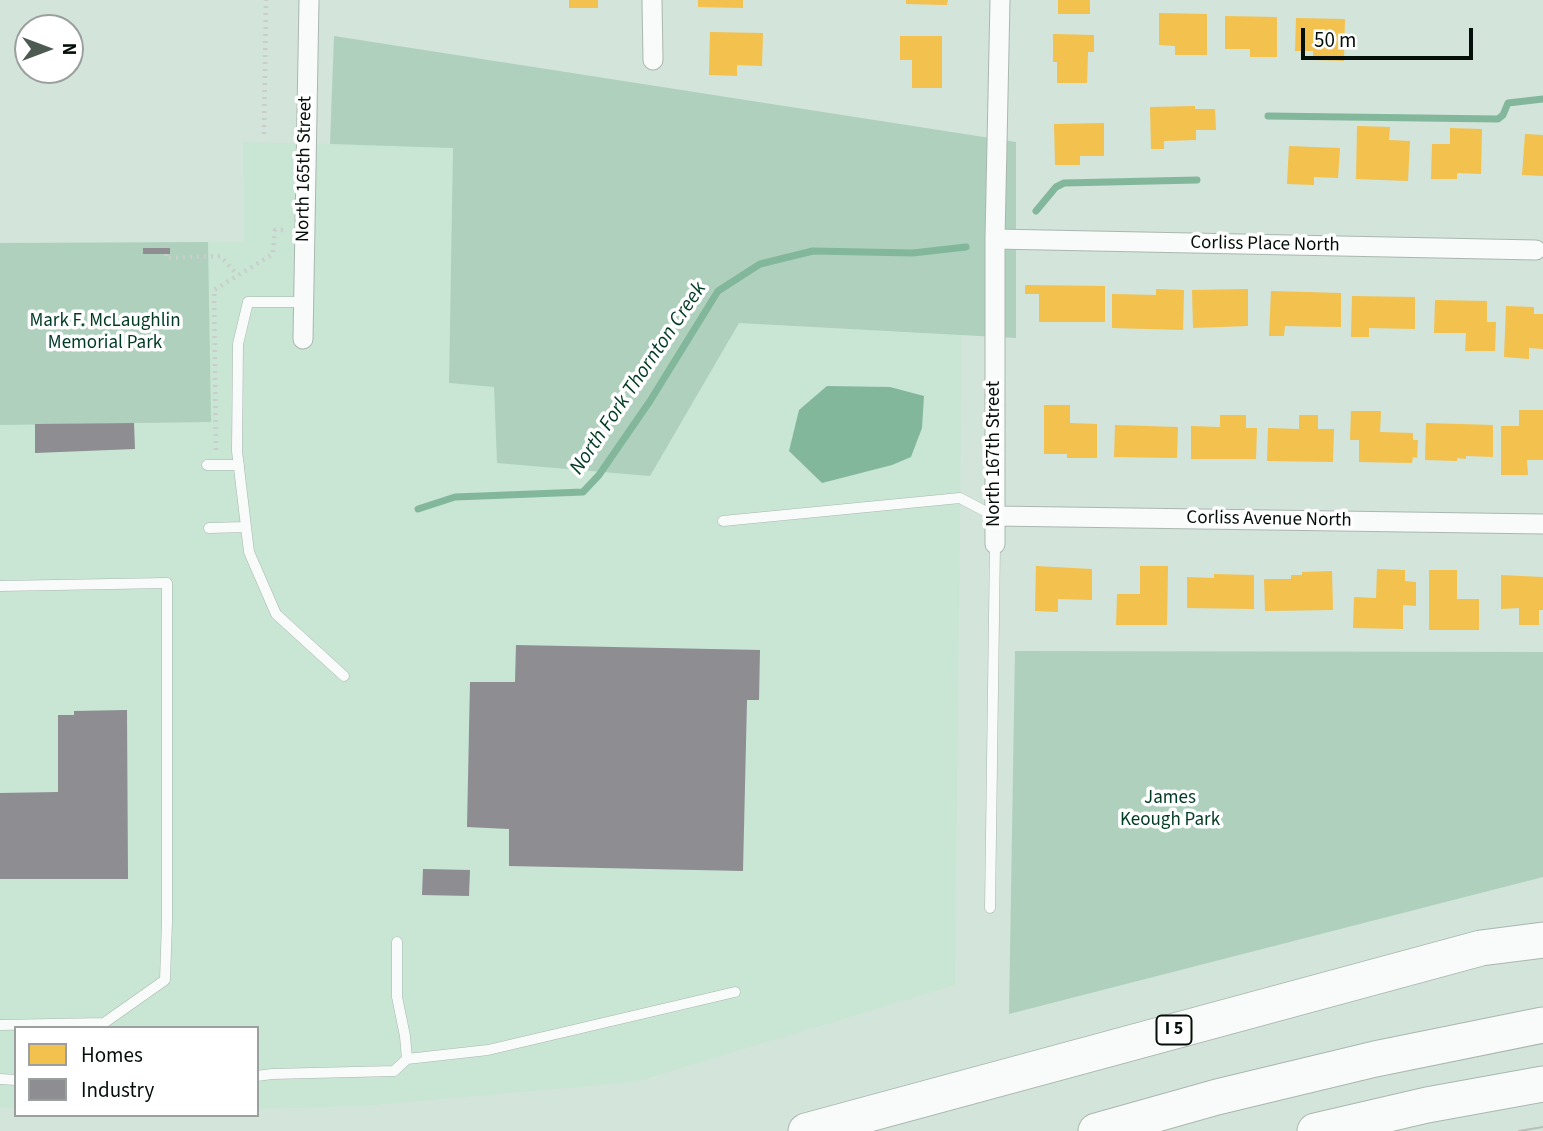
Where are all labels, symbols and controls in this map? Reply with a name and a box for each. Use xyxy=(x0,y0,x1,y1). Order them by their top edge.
north arrow xyxy=(14,14,84,84)
scale bar xyxy=(1305,14,1476,58)
text: 50 m xyxy=(1314,25,1356,55)
text: N xyxy=(55,43,82,55)
street label: North 165th Street xyxy=(292,96,318,242)
street label: Corliss Place North xyxy=(1190,232,1340,258)
water label: North Fork Thornton Creek xyxy=(565,278,713,480)
park label: Mark F. McLaughlin Memorial Park xyxy=(29,311,181,355)
street label: North 167th Street xyxy=(984,381,1006,527)
street label: Corliss Avenue North xyxy=(1186,507,1352,533)
park label: James Keough Park xyxy=(1120,788,1220,832)
road number: I 5 xyxy=(1156,1015,1192,1044)
legend xyxy=(14,1026,259,1117)
text: Homes xyxy=(81,1040,143,1070)
text: Industry xyxy=(81,1075,154,1105)

